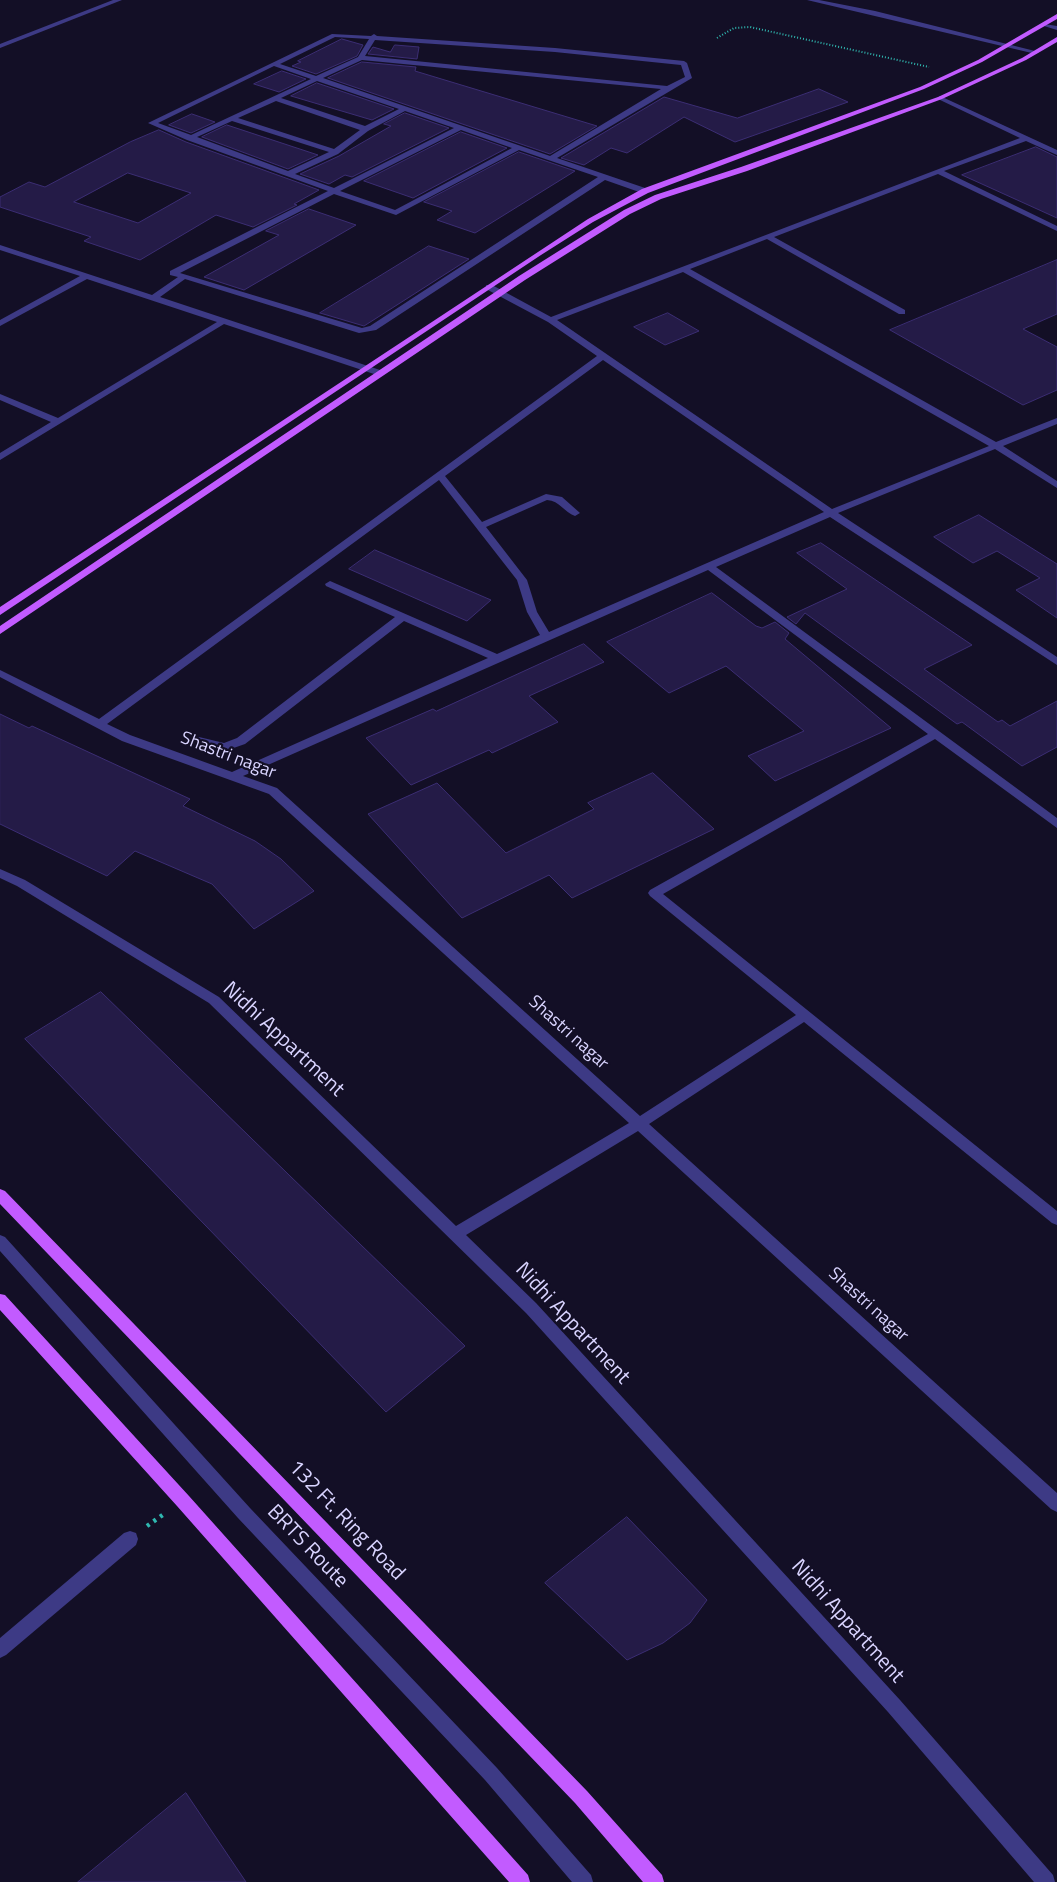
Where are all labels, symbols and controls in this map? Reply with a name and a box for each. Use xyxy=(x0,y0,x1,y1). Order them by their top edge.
street label: Shastri nagar xyxy=(177,728,279,784)
street label: Nidhi Appartment xyxy=(217,977,349,1103)
street label: Shastri nagar xyxy=(523,991,613,1075)
street label: Nidhi Appartment xyxy=(509,1258,635,1390)
street label: Shastri nagar xyxy=(823,1263,913,1347)
street label: 132 Ft. Ring Road xyxy=(282,1456,410,1586)
street label: BRTS Route xyxy=(261,1500,353,1594)
street label: Nidhi Appartment xyxy=(785,1555,909,1689)

